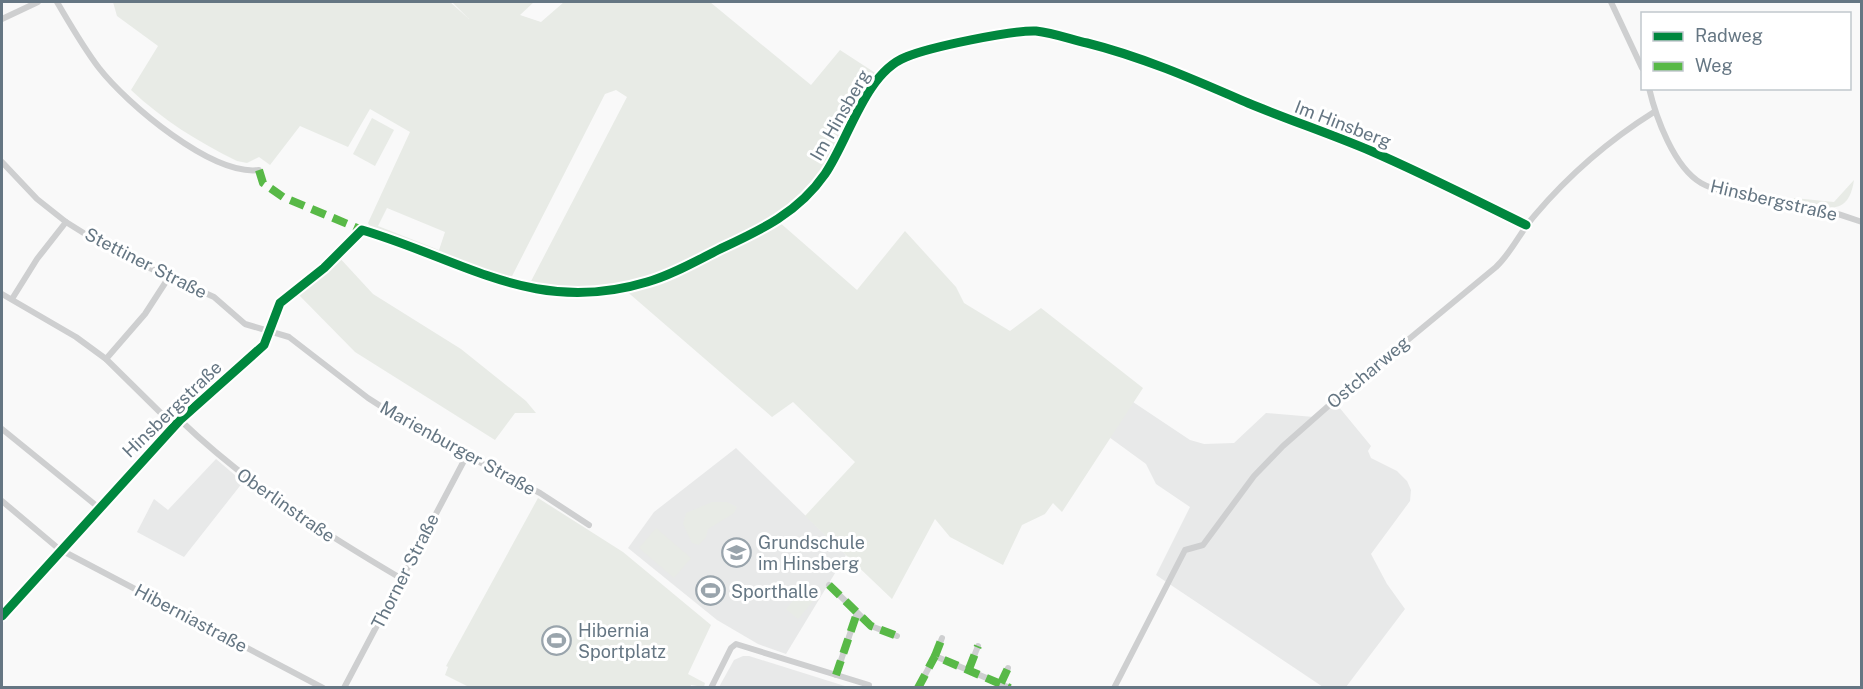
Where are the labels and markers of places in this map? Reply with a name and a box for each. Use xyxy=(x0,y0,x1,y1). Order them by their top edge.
place label: Grundschule im Hinsberg xyxy=(758,532,865,574)
school or university icon: Grundschule im Hinsberg xyxy=(721,536,753,568)
sports icon: Sporthalle xyxy=(694,575,726,607)
place label: Sporthalle xyxy=(731,581,818,602)
place label: Hibernia Sportplatz xyxy=(578,620,666,662)
sports icon: Hibernia Sportplatz xyxy=(541,624,573,656)

